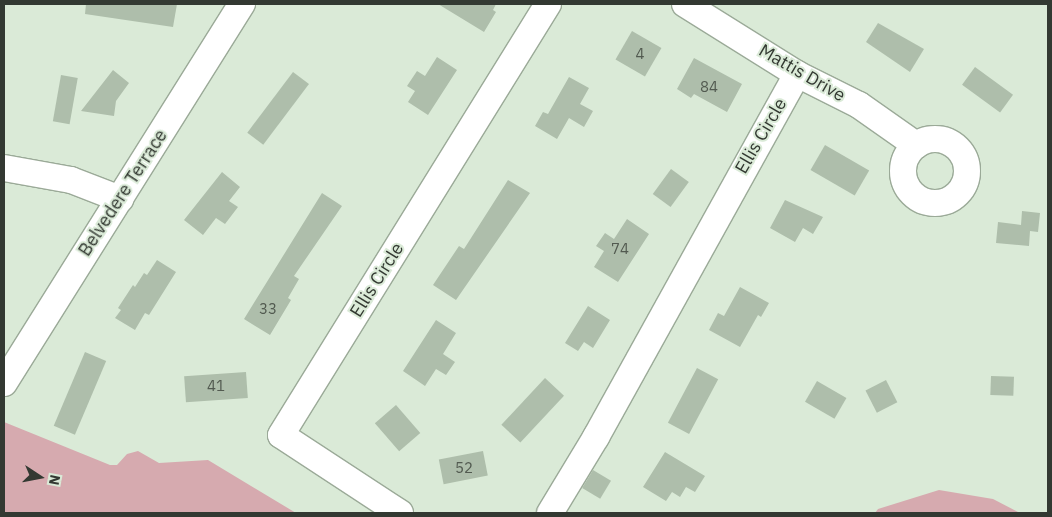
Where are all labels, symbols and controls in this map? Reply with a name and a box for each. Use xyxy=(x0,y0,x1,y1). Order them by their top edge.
street label: Mattis Drive xyxy=(755,40,849,106)
house number: 4 xyxy=(636,45,644,63)
house number: 84 xyxy=(700,78,718,96)
street label: Ellis Circle xyxy=(731,94,791,178)
street label: Belvedere Terrace xyxy=(74,126,172,260)
street label: Ellis Circle xyxy=(346,239,408,321)
house number: 74 xyxy=(611,240,629,258)
house number: 33 xyxy=(259,300,277,318)
house number: 41 xyxy=(207,377,225,395)
north arrow xyxy=(15,452,65,502)
house number: 52 xyxy=(455,459,473,477)
text: N xyxy=(45,473,65,487)

